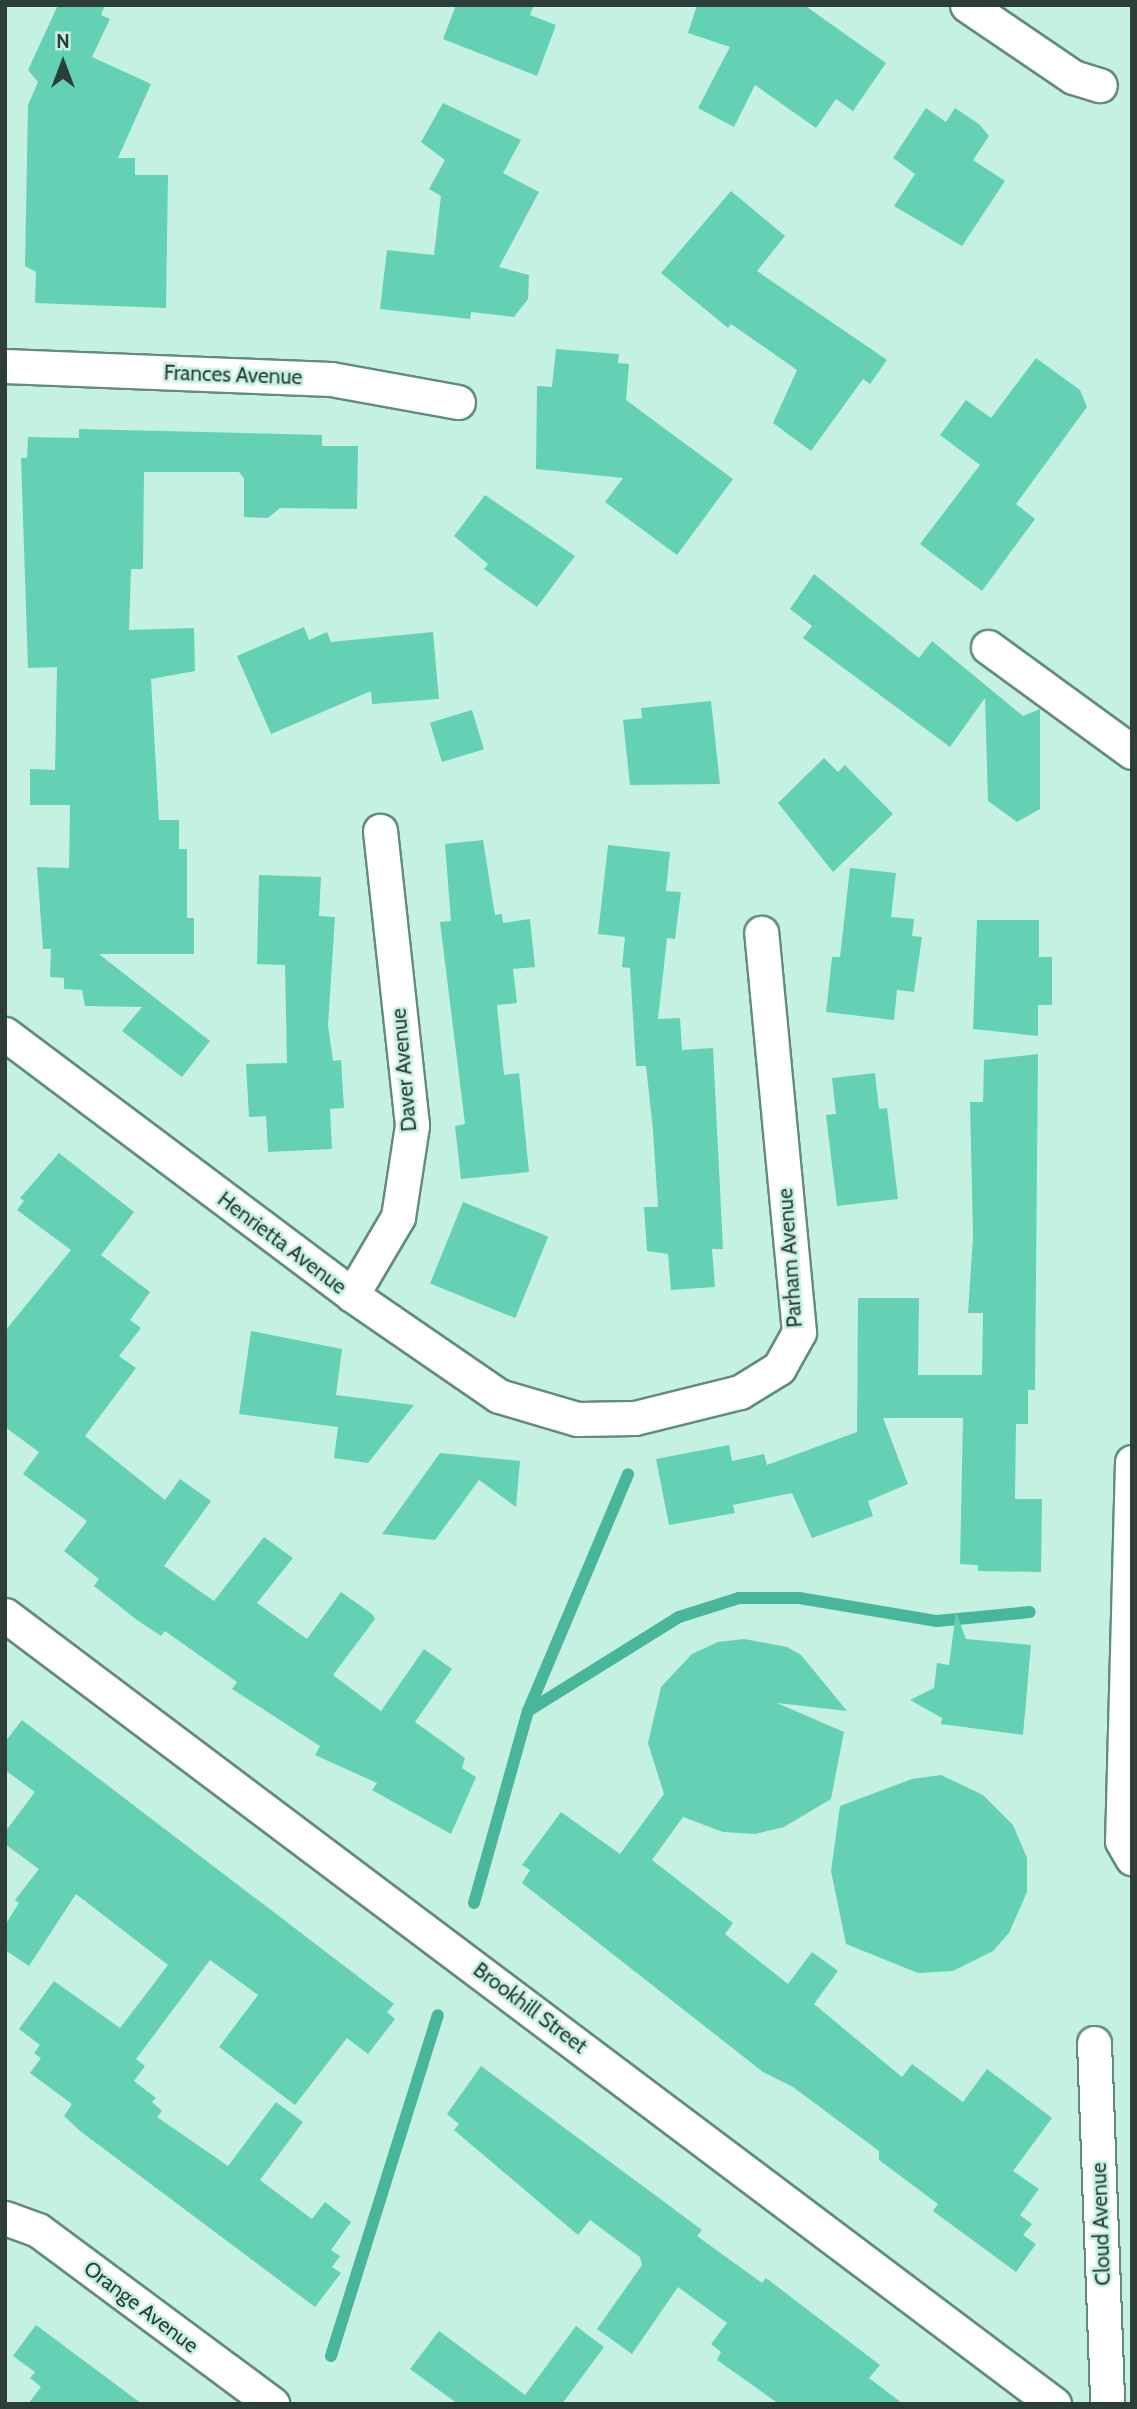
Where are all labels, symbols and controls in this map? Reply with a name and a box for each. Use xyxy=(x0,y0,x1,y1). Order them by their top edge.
north arrow xyxy=(28,28,98,98)
text: N xyxy=(56,30,70,53)
street label: Frances Avenue xyxy=(163,360,303,390)
street label: Daver Avenue xyxy=(386,1007,422,1133)
street label: Henrietta Avenue xyxy=(213,1186,351,1300)
street label: Parham Avenue xyxy=(773,1187,807,1329)
street label: Brookhill Street xyxy=(468,1957,592,2059)
street label: Cloud Avenue xyxy=(1086,2162,1116,2286)
street label: Orange Avenue xyxy=(79,2256,203,2358)

